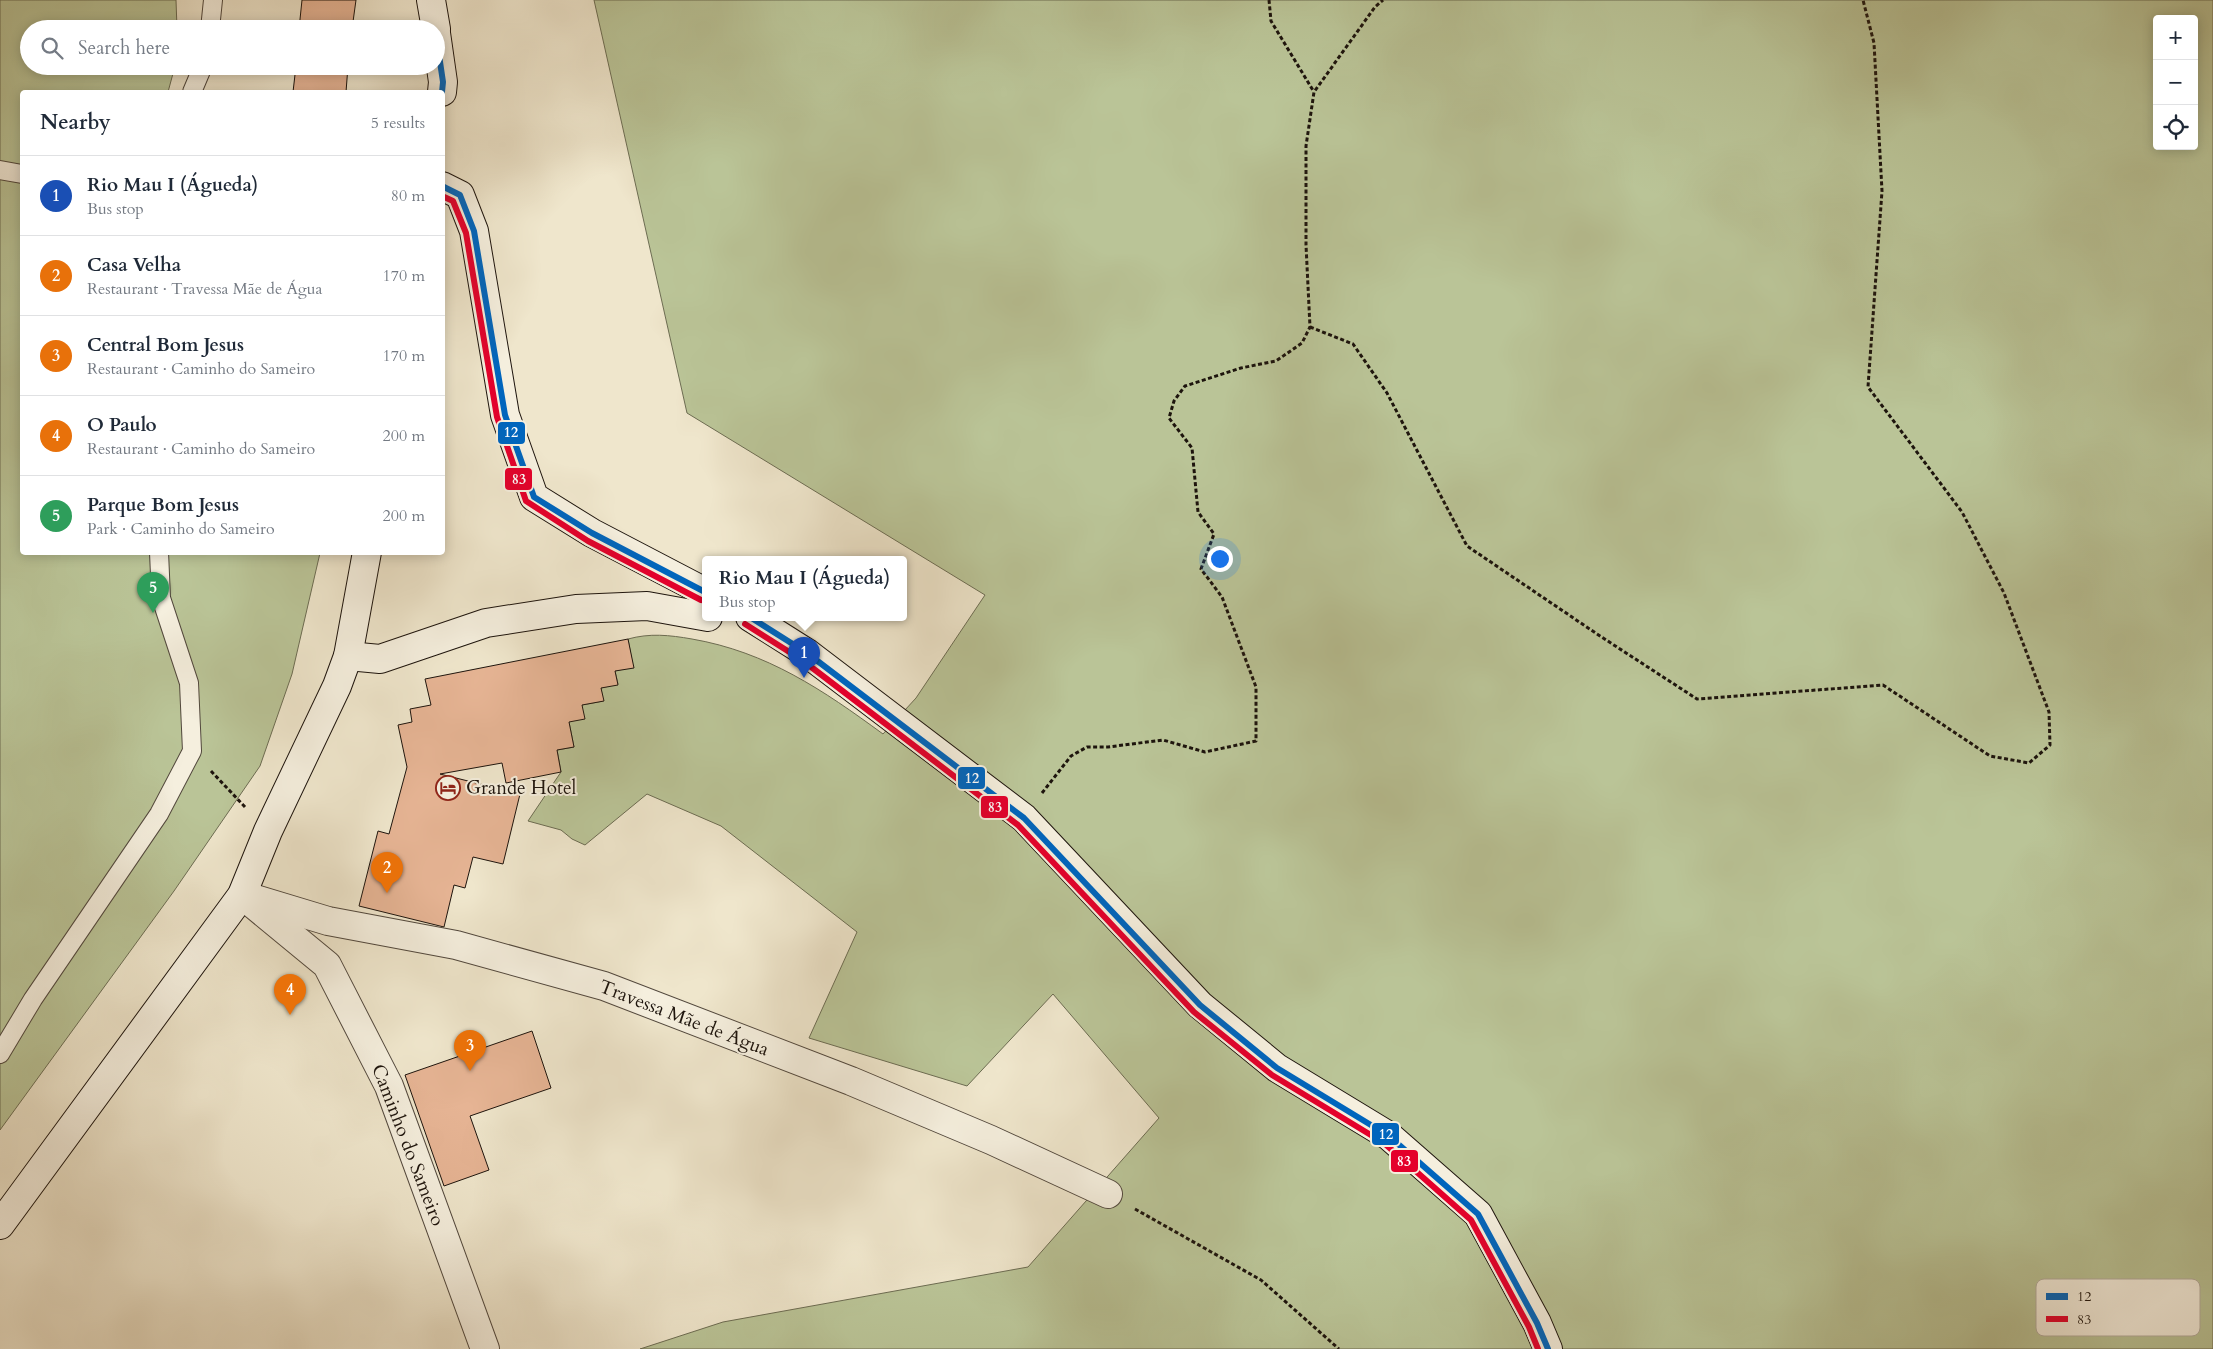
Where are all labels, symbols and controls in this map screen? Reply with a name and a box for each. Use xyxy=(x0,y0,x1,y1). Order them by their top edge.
map controls xyxy=(2153,15,2198,150)
button: + xyxy=(2153,15,2198,60)
search box xyxy=(20,20,445,75)
icon: search xyxy=(38,34,66,62)
text: Search here xyxy=(78,35,170,61)
button: − xyxy=(2153,60,2198,105)
button: locate xyxy=(2153,105,2198,150)
text: Nearby xyxy=(40,108,111,137)
text: 5 results xyxy=(371,112,425,134)
text: Rio Mau I (Águeda) xyxy=(87,172,258,198)
text: 1 xyxy=(52,185,60,207)
text: 80 m xyxy=(391,185,425,207)
text: Bus stop xyxy=(87,198,144,220)
text: Casa Velha xyxy=(87,252,181,278)
text: 2 xyxy=(52,265,60,287)
text: 170 m xyxy=(383,265,425,287)
text: Restaurant · Travessa Mãe de Água xyxy=(87,278,322,300)
text: Central Bom Jesus xyxy=(87,332,244,358)
text: 3 xyxy=(52,345,60,367)
text: 170 m xyxy=(383,345,425,367)
text: Restaurant · Caminho do Sameiro xyxy=(87,358,315,380)
text: O Paulo xyxy=(87,412,157,438)
line badge: 12 xyxy=(497,421,526,445)
text: 12 xyxy=(504,423,518,442)
text: 4 xyxy=(52,425,60,447)
text: 200 m xyxy=(383,425,425,447)
text: Restaurant · Caminho do Sameiro xyxy=(87,438,315,460)
line badge: 83 xyxy=(504,467,533,491)
text: 83 xyxy=(512,470,526,489)
text: Parque Bom Jesus xyxy=(87,492,239,518)
text: 5 xyxy=(52,505,60,527)
text: 200 m xyxy=(383,505,425,527)
text: Park · Caminho do Sameiro xyxy=(87,518,275,540)
your location xyxy=(1207,546,1233,572)
popup xyxy=(702,556,907,621)
text: Rio Mau I (Águeda) xyxy=(719,565,890,591)
pin: 5 xyxy=(137,572,169,613)
text: Bus stop xyxy=(719,591,776,613)
pin: 1 xyxy=(788,637,820,678)
line badge: 12 xyxy=(957,766,986,790)
text: 12 xyxy=(965,769,979,788)
hotel icon: Grande Hotel xyxy=(435,775,461,801)
place label: Grande Hotel xyxy=(466,775,577,801)
line badge: 83 xyxy=(980,795,1009,819)
text: 83 xyxy=(988,798,1002,817)
pin: 2 xyxy=(371,852,403,893)
pin: 4 xyxy=(274,974,306,1015)
street label: Travessa Mãe de Água xyxy=(595,974,773,1062)
pin: 3 xyxy=(454,1030,486,1071)
street label: Caminho do Sameiro xyxy=(365,1060,451,1230)
line badge: 12 xyxy=(1371,1122,1400,1146)
text: 12 xyxy=(1379,1125,1393,1144)
line badge: 83 xyxy=(1390,1149,1419,1173)
text: 83 xyxy=(1397,1152,1411,1171)
legend xyxy=(2036,1279,2200,1336)
text: 12 xyxy=(2077,1287,2091,1306)
text: 83 xyxy=(2077,1310,2091,1329)

